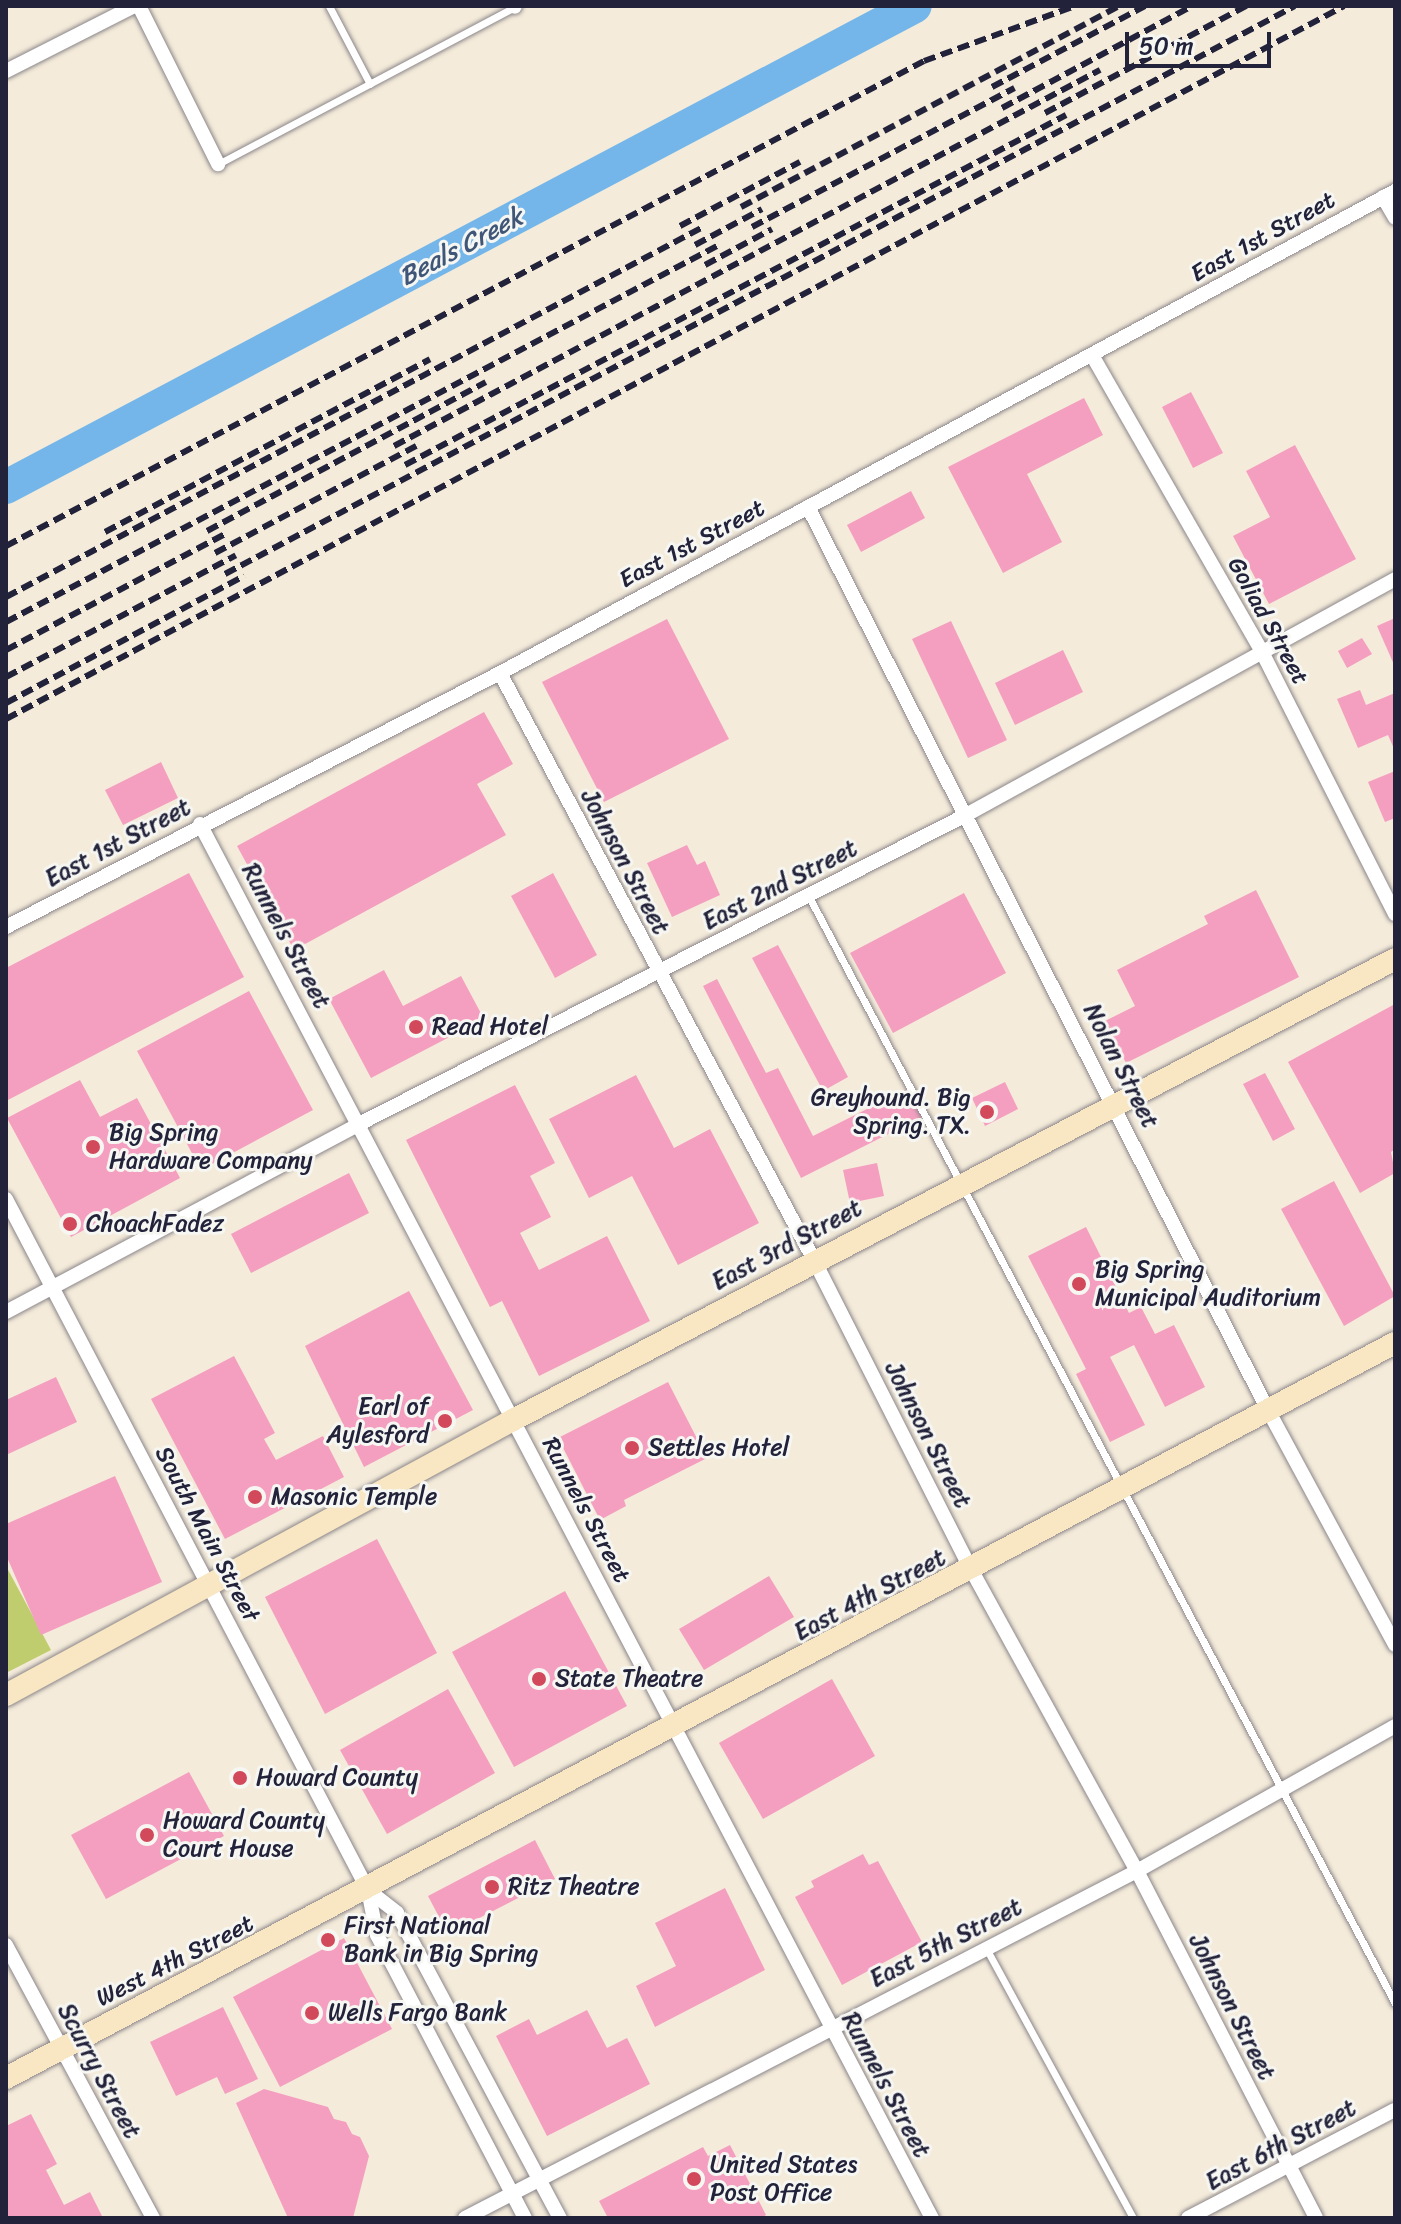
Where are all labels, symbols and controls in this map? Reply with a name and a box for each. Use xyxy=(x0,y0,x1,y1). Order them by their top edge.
scale bar xyxy=(1129,16,1275,66)
text: 50 m xyxy=(1139,25,1194,67)
street label: East 1st Street xyxy=(1186,185,1340,289)
water label: Beals Creek xyxy=(393,201,529,293)
street label: East 1st Street xyxy=(614,494,770,594)
street label: Goliad Street xyxy=(1221,552,1315,690)
street label: Johnson Street xyxy=(575,785,675,939)
street label: East 1st Street xyxy=(40,793,196,893)
street label: East 2nd Street xyxy=(698,834,862,936)
street label: Runnels Street xyxy=(236,859,336,1013)
street label: Nolan Street xyxy=(1077,999,1165,1133)
place label: Read Hotel xyxy=(432,1013,549,1041)
marker: Read Hotel xyxy=(407,1018,425,1036)
place label: Greyhound. Big Spring. TX. xyxy=(811,1084,971,1140)
marker: Greyhound. Big Spring. TX. xyxy=(978,1103,996,1121)
place label: Big Spring Hardware Company xyxy=(109,1119,313,1175)
marker: Big Spring Hardware Company xyxy=(84,1138,102,1156)
street label: East 3rd Street xyxy=(707,1194,867,1296)
place label: ChoachFadez xyxy=(86,1210,224,1238)
marker: ChoachFadez xyxy=(61,1215,79,1233)
place label: Big Spring Municipal Auditorium xyxy=(1095,1256,1321,1312)
marker: Big Spring Municipal Auditorium xyxy=(1070,1275,1088,1293)
street label: Johnson Street xyxy=(879,1357,977,1513)
place label: Earl of Aylesford xyxy=(326,1393,429,1449)
marker: Earl of Aylesford xyxy=(436,1412,454,1430)
street label: Runnels Street xyxy=(536,1433,636,1587)
place label: Settles Hotel xyxy=(648,1434,791,1462)
marker: Settles Hotel xyxy=(623,1439,641,1457)
street label: South Main Street xyxy=(148,1440,266,1628)
place label: Masonic Temple xyxy=(271,1483,437,1511)
marker: Masonic Temple xyxy=(246,1488,264,1506)
street label: East 4th Street xyxy=(789,1543,951,1647)
place label: State Theatre xyxy=(555,1665,704,1693)
marker: State Theatre xyxy=(530,1670,548,1688)
place label: Howard County xyxy=(256,1764,418,1792)
marker: Howard County xyxy=(231,1769,249,1787)
place label: Howard County Court House xyxy=(163,1807,325,1863)
marker: Howard County Court House xyxy=(138,1826,156,1844)
place label: Ritz Theatre xyxy=(508,1873,640,1901)
marker: Ritz Theatre xyxy=(483,1878,501,1896)
street label: East 5th Street xyxy=(865,1892,1027,1994)
street label: West 4th Street xyxy=(92,1909,258,2013)
place label: First National Bank in Big Spring xyxy=(344,1912,538,1968)
street label: Johnson Street xyxy=(1183,1929,1281,2085)
marker: First National Bank in Big Spring xyxy=(319,1931,337,1949)
street label: Scurry Street xyxy=(52,1999,146,2143)
place label: Wells Fargo Bank xyxy=(328,1999,507,2027)
marker: Wells Fargo Bank xyxy=(303,2004,321,2022)
street label: Runnels Street xyxy=(836,2008,936,2162)
street label: East 6th Street xyxy=(1201,2093,1361,2197)
place label: United States Post Office xyxy=(710,2151,857,2207)
marker: United States Post Office xyxy=(685,2170,703,2188)

